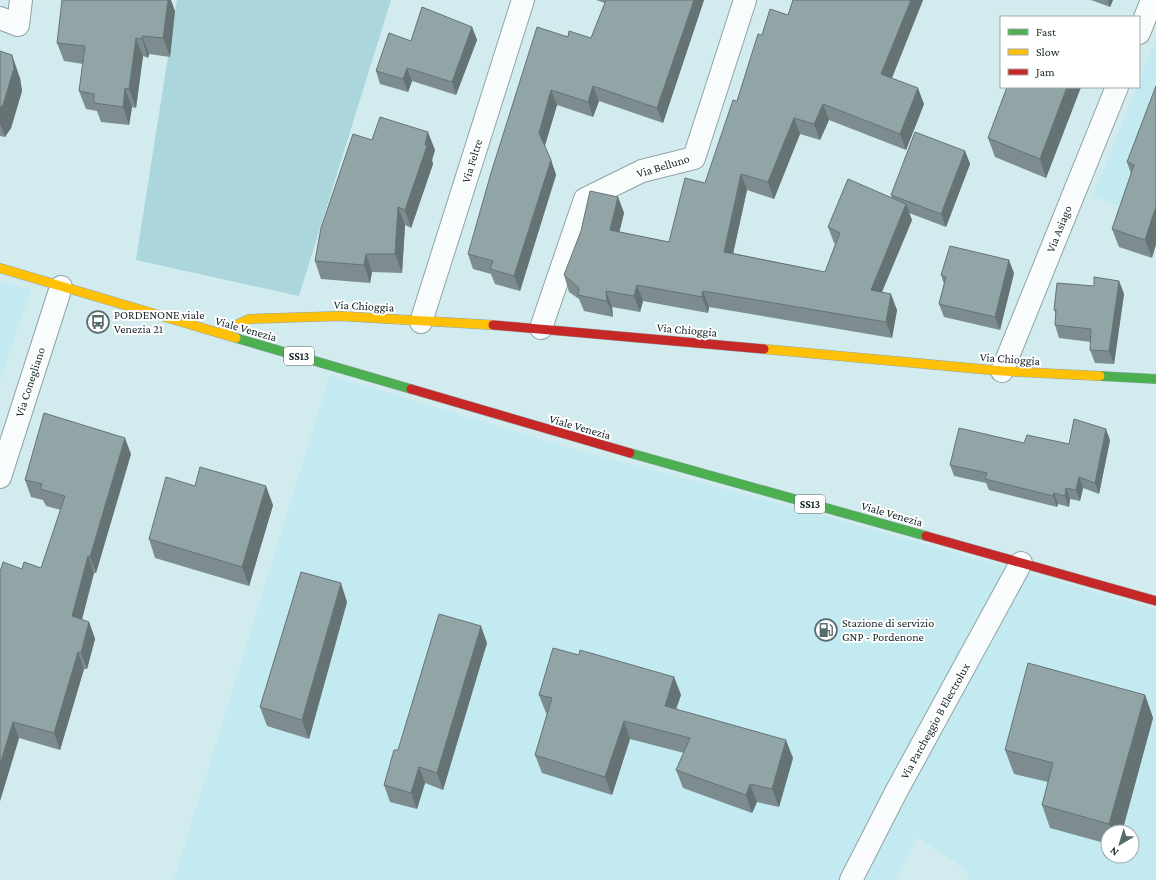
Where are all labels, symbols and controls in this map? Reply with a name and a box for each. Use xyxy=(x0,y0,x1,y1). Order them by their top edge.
legend xyxy=(1000,16,1140,88)
text: Fast xyxy=(1036,25,1057,39)
text: Slow xyxy=(1036,45,1060,59)
text: Jam xyxy=(1035,65,1055,79)
street label: Via Feltre xyxy=(459,137,485,185)
street label: Via Belluno xyxy=(635,151,691,181)
street label: Via Asiago xyxy=(1043,203,1075,255)
street label: Via Chioggia xyxy=(333,297,395,315)
place label: PORDENONE viale Venezia 21 xyxy=(114,308,205,336)
bus stop icon: PORDENONE viale Venezia 21 xyxy=(85,309,111,335)
street label: Viale Venezia xyxy=(214,314,279,345)
street label: Via Chioggia xyxy=(656,320,718,340)
street label: Via Conegliano xyxy=(12,345,48,419)
road number: SS13 xyxy=(284,347,314,365)
street label: Via Chioggia xyxy=(979,350,1041,368)
street label: Viale Venezia xyxy=(548,412,613,443)
road number: SS13 xyxy=(795,495,825,513)
street label: Viale Venezia xyxy=(860,499,925,530)
place label: Stazione di servizio GNP - Pordenone xyxy=(842,616,934,644)
fuel station icon: Stazione di servizio GNP - Pordenone xyxy=(813,617,839,643)
street label: Via Parcheggio B Electrolux xyxy=(897,660,973,781)
north arrow xyxy=(1100,824,1140,864)
text: N xyxy=(1107,845,1120,859)

